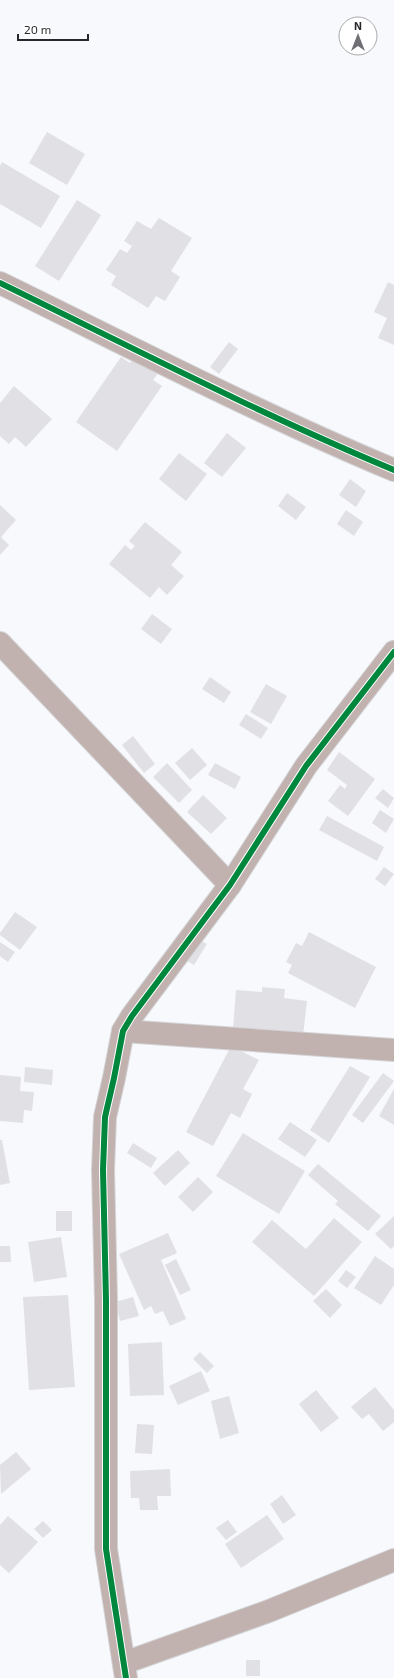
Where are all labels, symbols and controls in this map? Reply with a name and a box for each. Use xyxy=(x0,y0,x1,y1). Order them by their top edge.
scale bar xyxy=(18,16,88,42)
north arrow xyxy=(338,16,378,56)
text: N xyxy=(354,19,362,32)
text: 20 m xyxy=(24,22,51,36)

